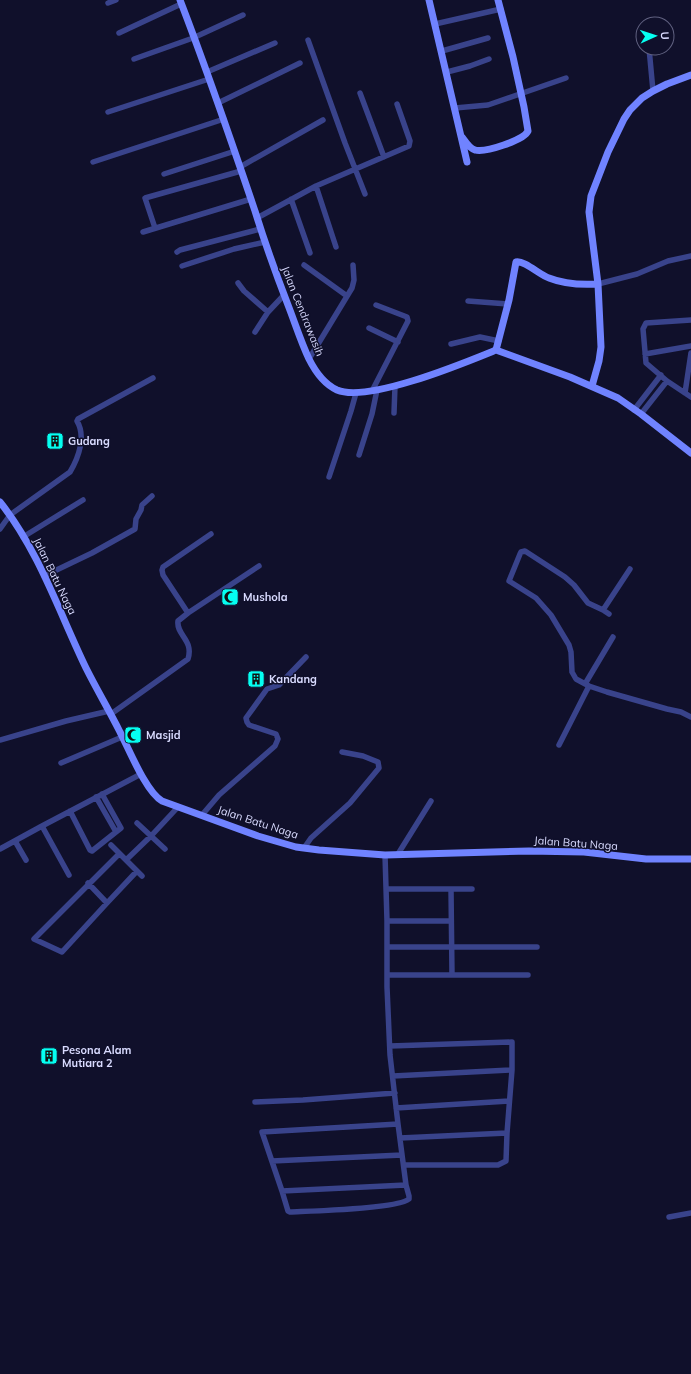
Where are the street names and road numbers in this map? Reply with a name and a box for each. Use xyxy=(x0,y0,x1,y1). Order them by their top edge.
street label: Jalan Cendrawasih xyxy=(279,264,327,358)
street label: Jalan Batu Naga xyxy=(30,535,80,617)
street label: Jalan Batu Naga xyxy=(216,802,300,842)
street label: Jalan Batu Naga xyxy=(534,833,618,853)

